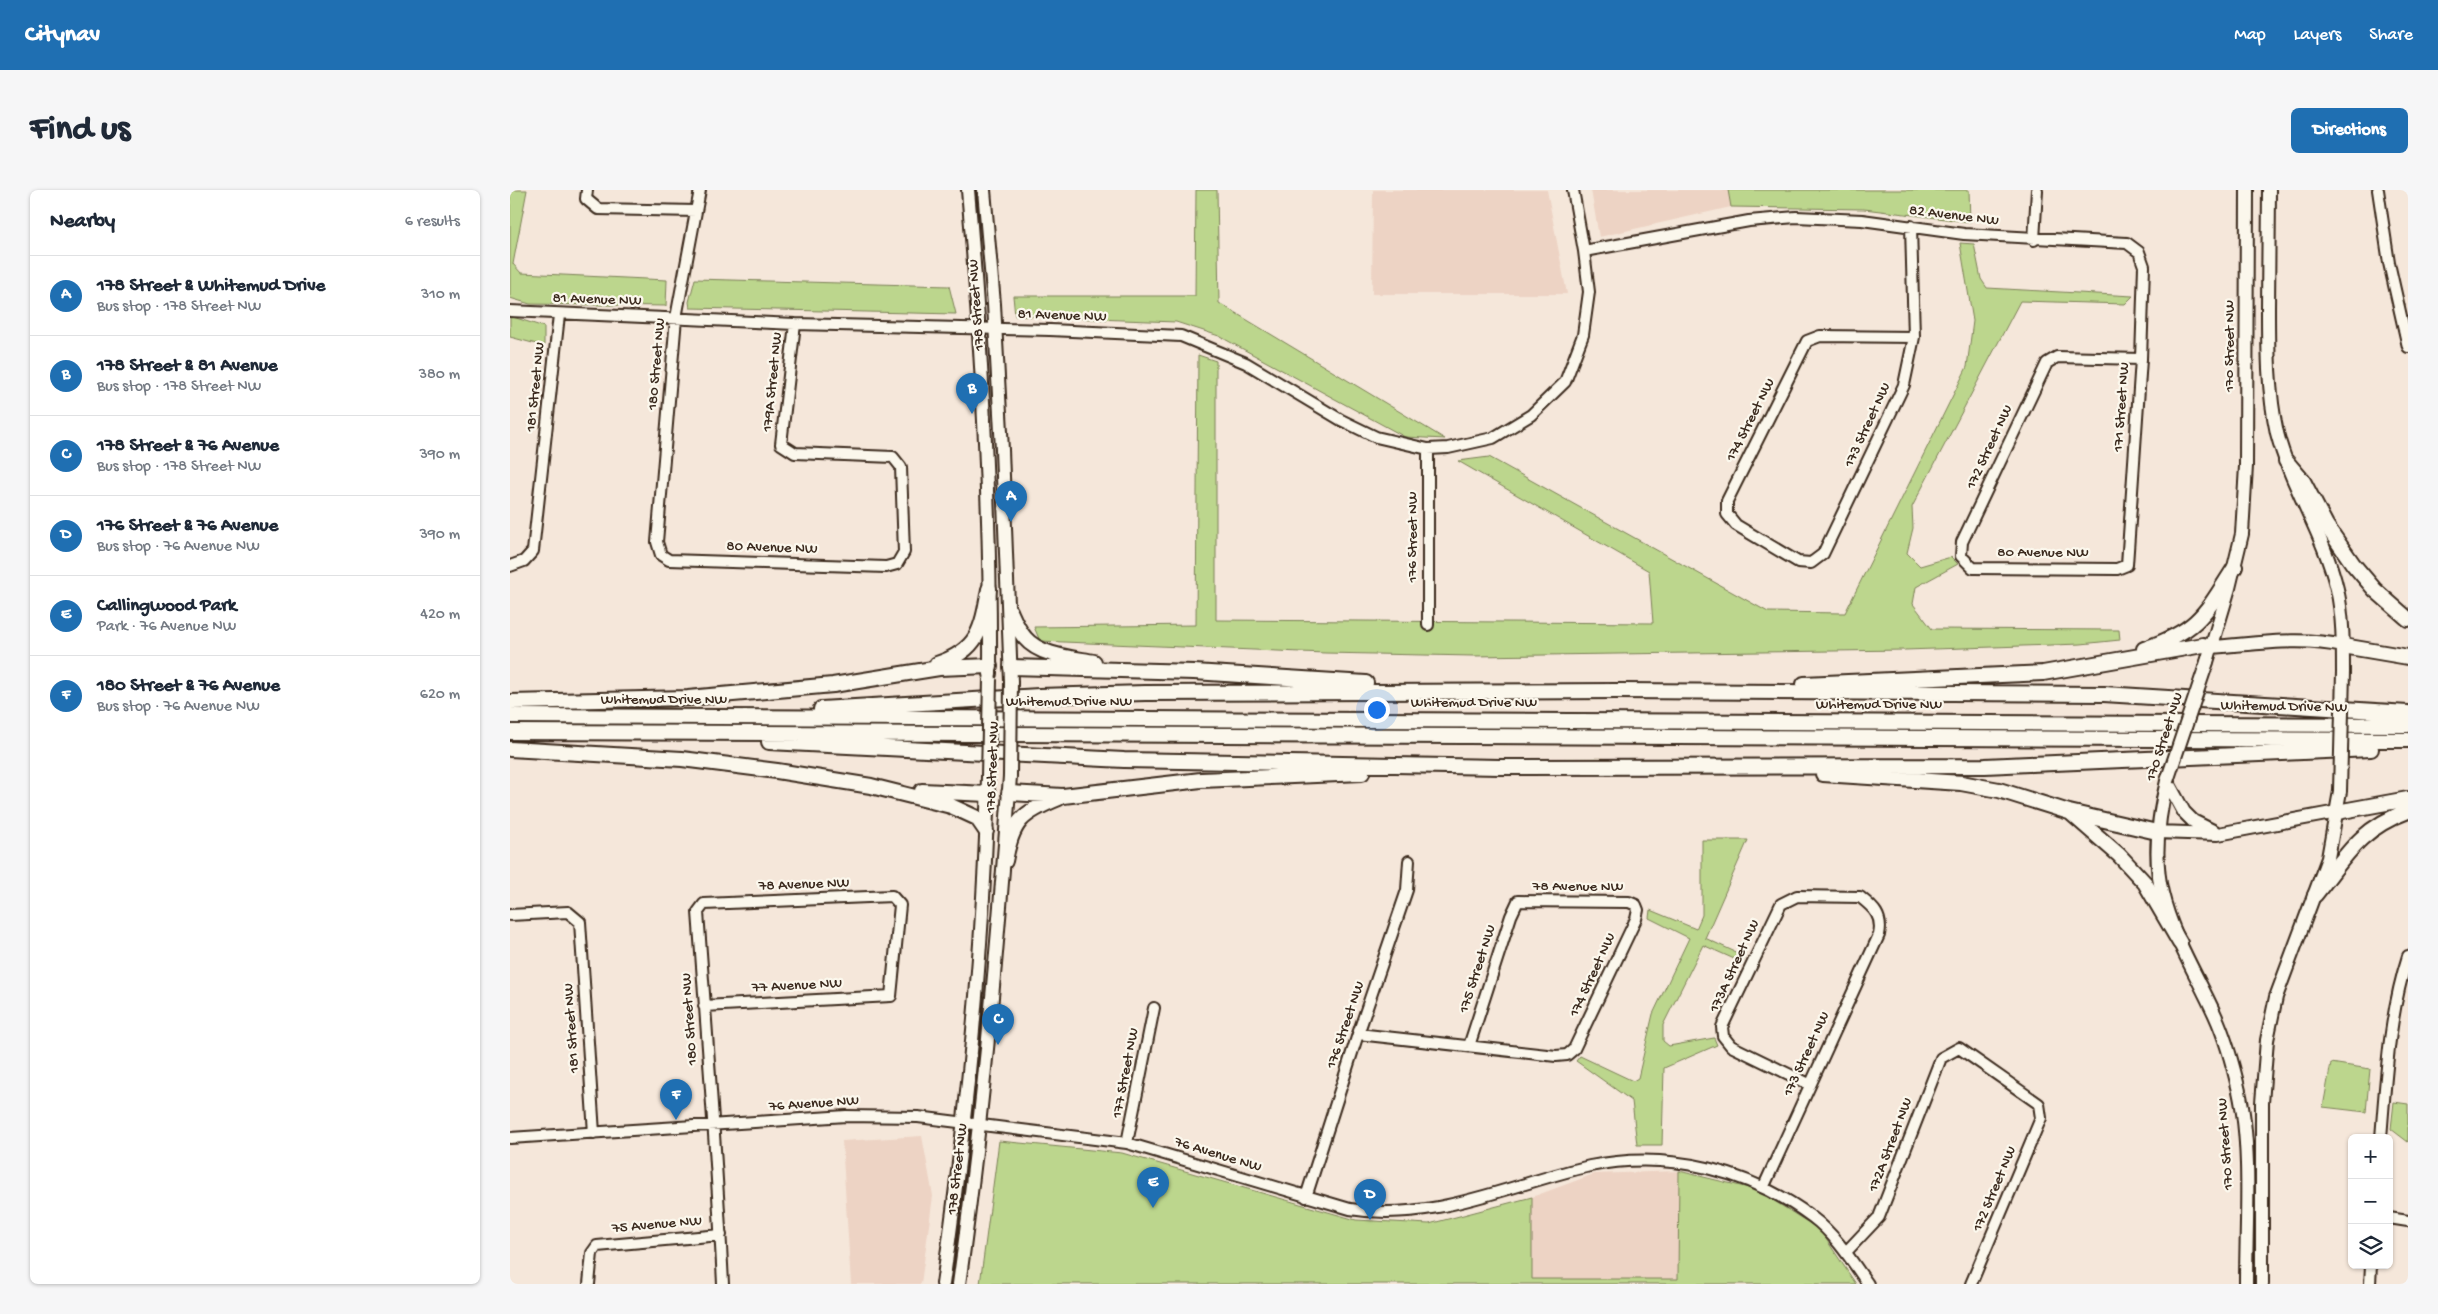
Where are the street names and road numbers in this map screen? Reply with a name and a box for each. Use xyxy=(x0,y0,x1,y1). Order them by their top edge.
street label: 82 Avenue NW xyxy=(1908,202,2000,230)
street label: 178 Street NW xyxy=(965,258,989,352)
street label: 81 Avenue NW xyxy=(552,289,642,311)
street label: 170 Street NW xyxy=(2221,300,2239,393)
street label: 81 Avenue NW xyxy=(1017,305,1107,327)
street label: 180 Street NW xyxy=(644,317,670,412)
street label: 179A Street NW xyxy=(759,331,787,434)
street label: 181 Street NW xyxy=(522,341,550,434)
street label: 171 Street NW xyxy=(2110,361,2134,453)
street label: 174 Street NW xyxy=(1722,375,1780,465)
street label: 173 Street NW xyxy=(1840,380,1896,471)
street label: 172 Street NW xyxy=(1962,402,2017,493)
street label: 176 Street NW xyxy=(1404,491,1422,584)
street label: 80 Avenue NW xyxy=(726,537,818,559)
street label: 80 Avenue NW xyxy=(1997,544,2089,562)
street label: 170 Street NW xyxy=(2142,690,2188,784)
street label: Whitemud Drive NW xyxy=(601,691,728,709)
street label: Whitemud Drive NW xyxy=(1006,693,1133,711)
street label: Whitemud Drive NW xyxy=(1411,694,1538,712)
street label: Whitemud Drive NW xyxy=(1816,696,1943,714)
street label: Whitemud Drive NW xyxy=(2220,697,2348,717)
street label: 178 Street NW xyxy=(982,721,1004,814)
street label: 78 Avenue NW xyxy=(757,874,850,896)
street label: 78 Avenue NW xyxy=(1532,878,1624,896)
street label: 173A Street NW xyxy=(1705,917,1764,1016)
street label: 175 Street NW xyxy=(1455,923,1501,1016)
street label: 174 Street NW xyxy=(1565,930,1620,1021)
street label: 180 Street NW xyxy=(678,972,702,1067)
street label: 77 Avenue NW xyxy=(750,975,843,997)
street label: 176 Street NW xyxy=(1322,979,1369,1072)
street label: 181 Street NW xyxy=(560,982,584,1075)
street label: 173 Street NW xyxy=(1779,1009,1835,1100)
street label: 177 Street NW xyxy=(1108,1026,1144,1121)
street label: 76 Avenue NW xyxy=(767,1092,860,1116)
street label: 172A Street NW xyxy=(1864,1095,1917,1196)
street label: 170 Street NW xyxy=(2214,1097,2238,1192)
street label: 178 Street NW xyxy=(943,1122,973,1217)
street label: 76 Avenue NW xyxy=(1171,1133,1264,1177)
street label: 172 Street NW xyxy=(1969,1143,2021,1235)
street label: 75 Avenue NW xyxy=(610,1212,703,1238)

